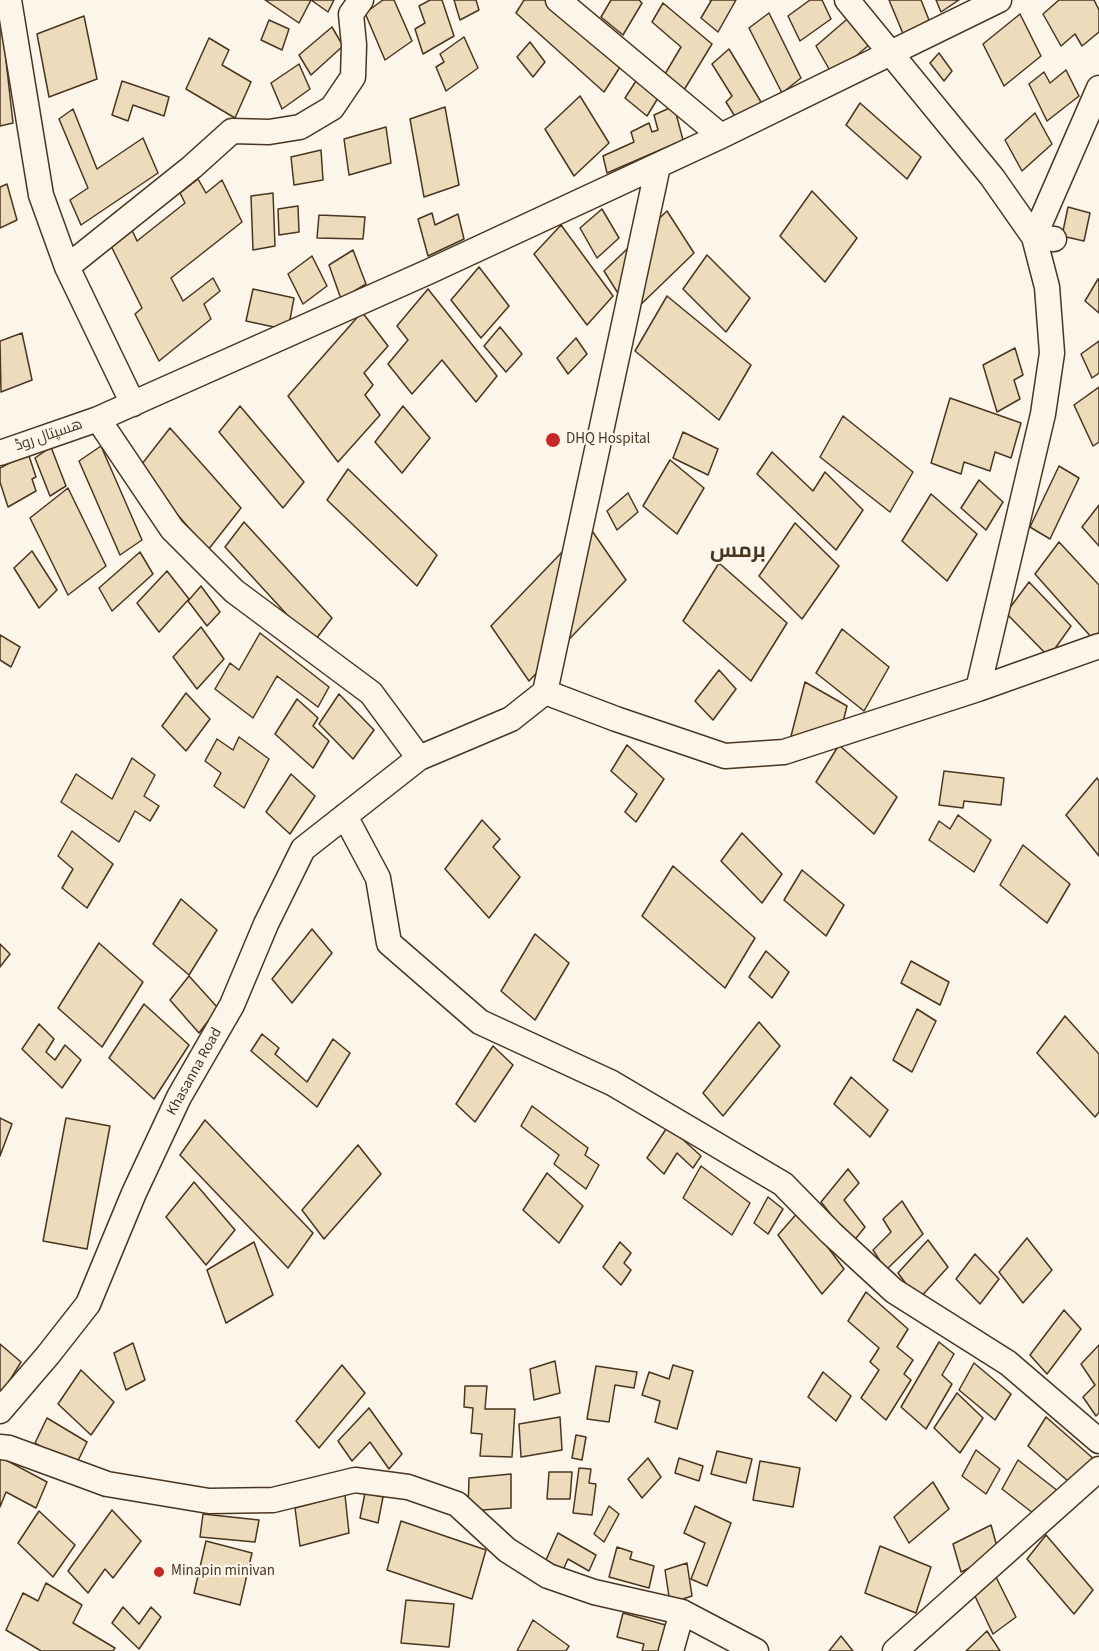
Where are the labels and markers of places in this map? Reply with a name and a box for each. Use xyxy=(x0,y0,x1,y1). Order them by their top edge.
marker: DHQ Hospital xyxy=(544,431,562,449)
place label: DHQ Hospital xyxy=(566,431,650,449)
place label: Minapin minivan xyxy=(171,1563,275,1581)
marker: Minapin minivan xyxy=(152,1565,166,1579)

